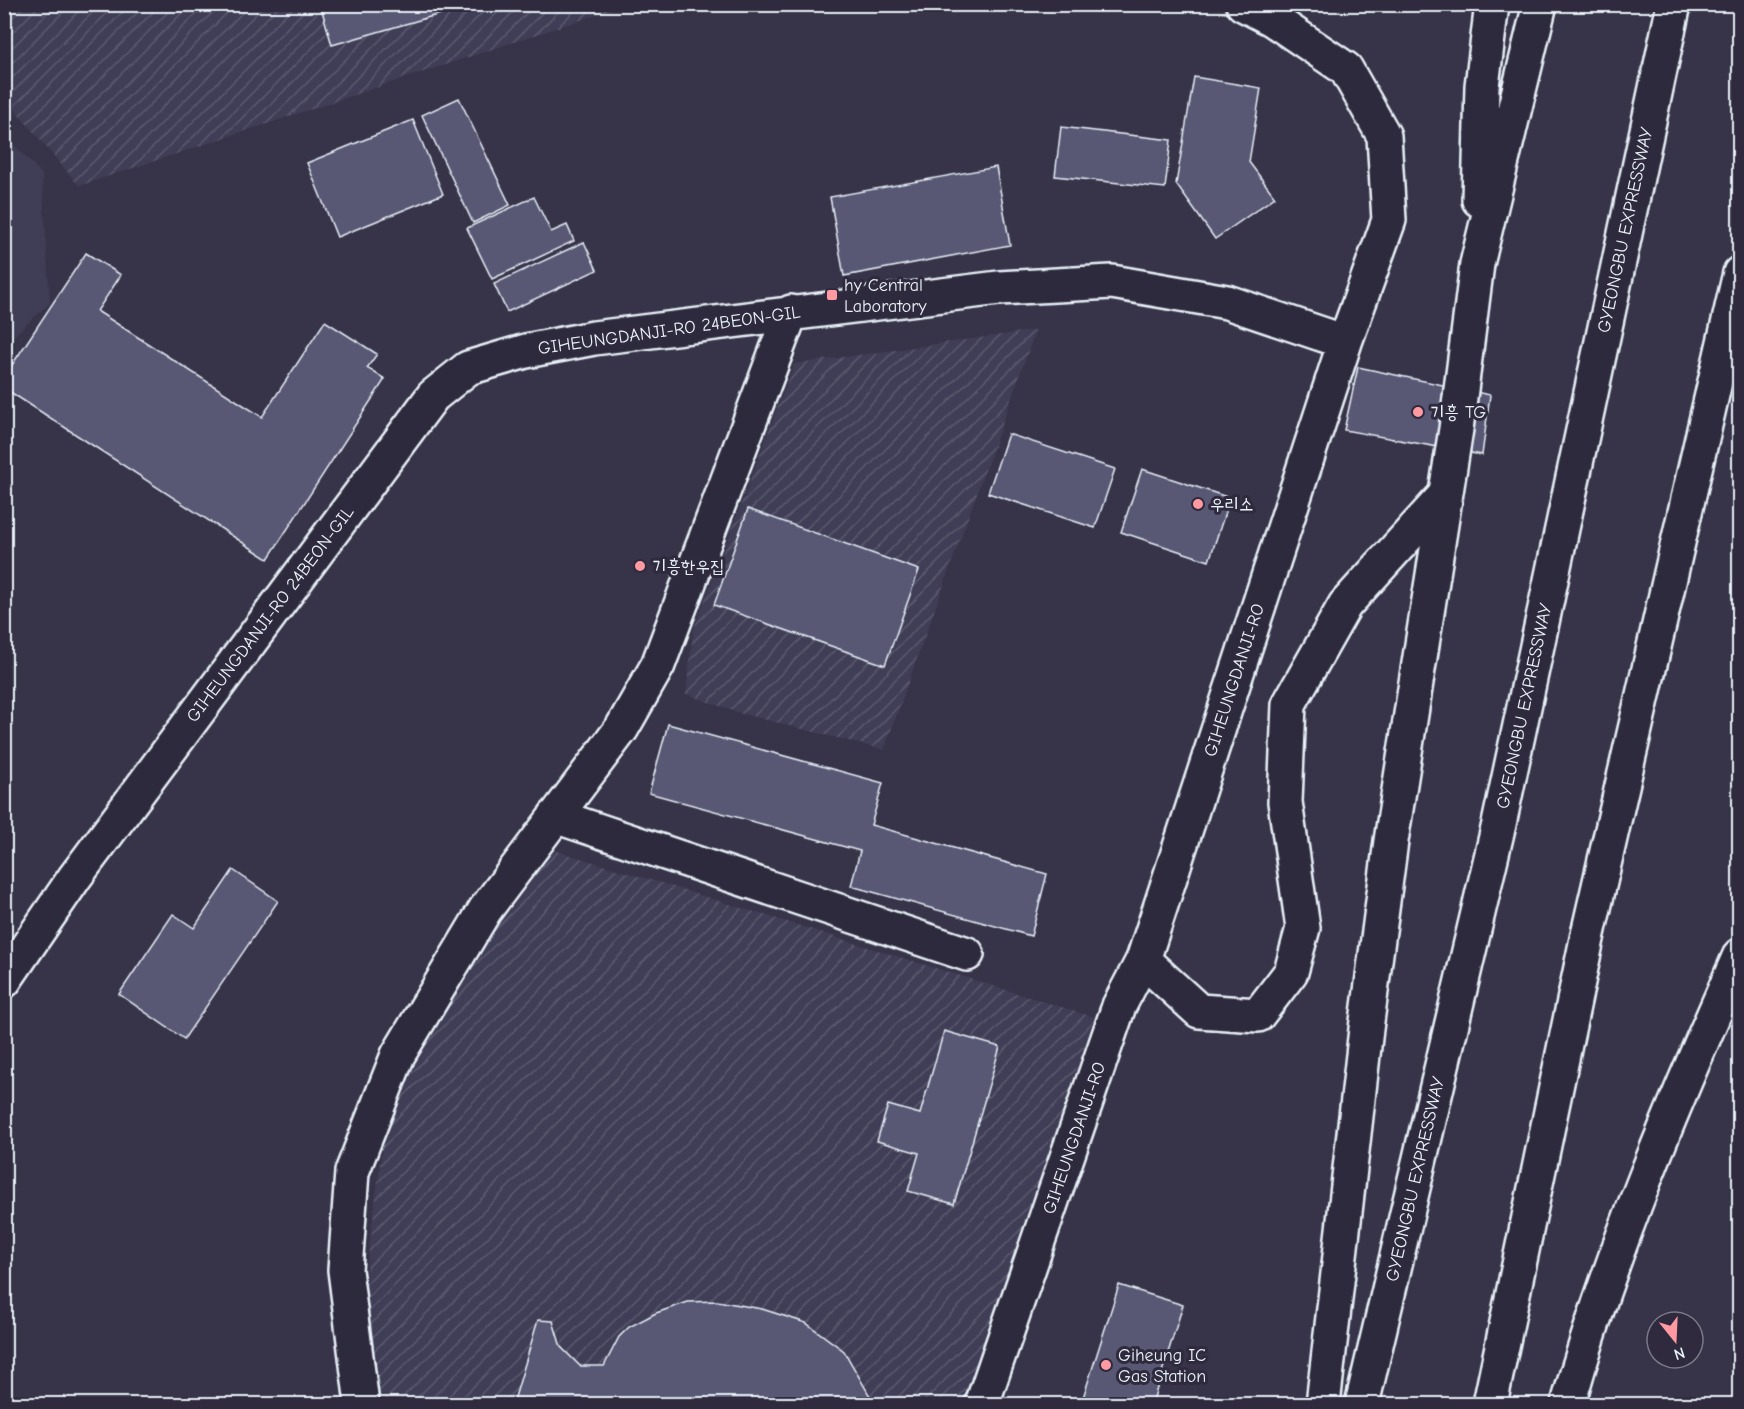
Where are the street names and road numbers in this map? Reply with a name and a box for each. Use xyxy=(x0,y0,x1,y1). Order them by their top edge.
street label: GYEONGBU EXPRESSWAY xyxy=(1593,125,1658,335)
street label: GIHEUNGDANJI-RO 24BEON-GIL xyxy=(536,302,802,359)
street label: GIHEUNGDANJI-RO 24BEON-GIL xyxy=(182,502,358,726)
street label: GIHEUNGDANJI-RO xyxy=(1200,601,1269,759)
street label: GYEONGBU EXPRESSWAY xyxy=(1492,601,1557,811)
street label: GIHEUNGDANJI-RO xyxy=(1039,1059,1110,1217)
street label: GYEONGBU EXPRESSWAY xyxy=(1382,1074,1449,1284)

